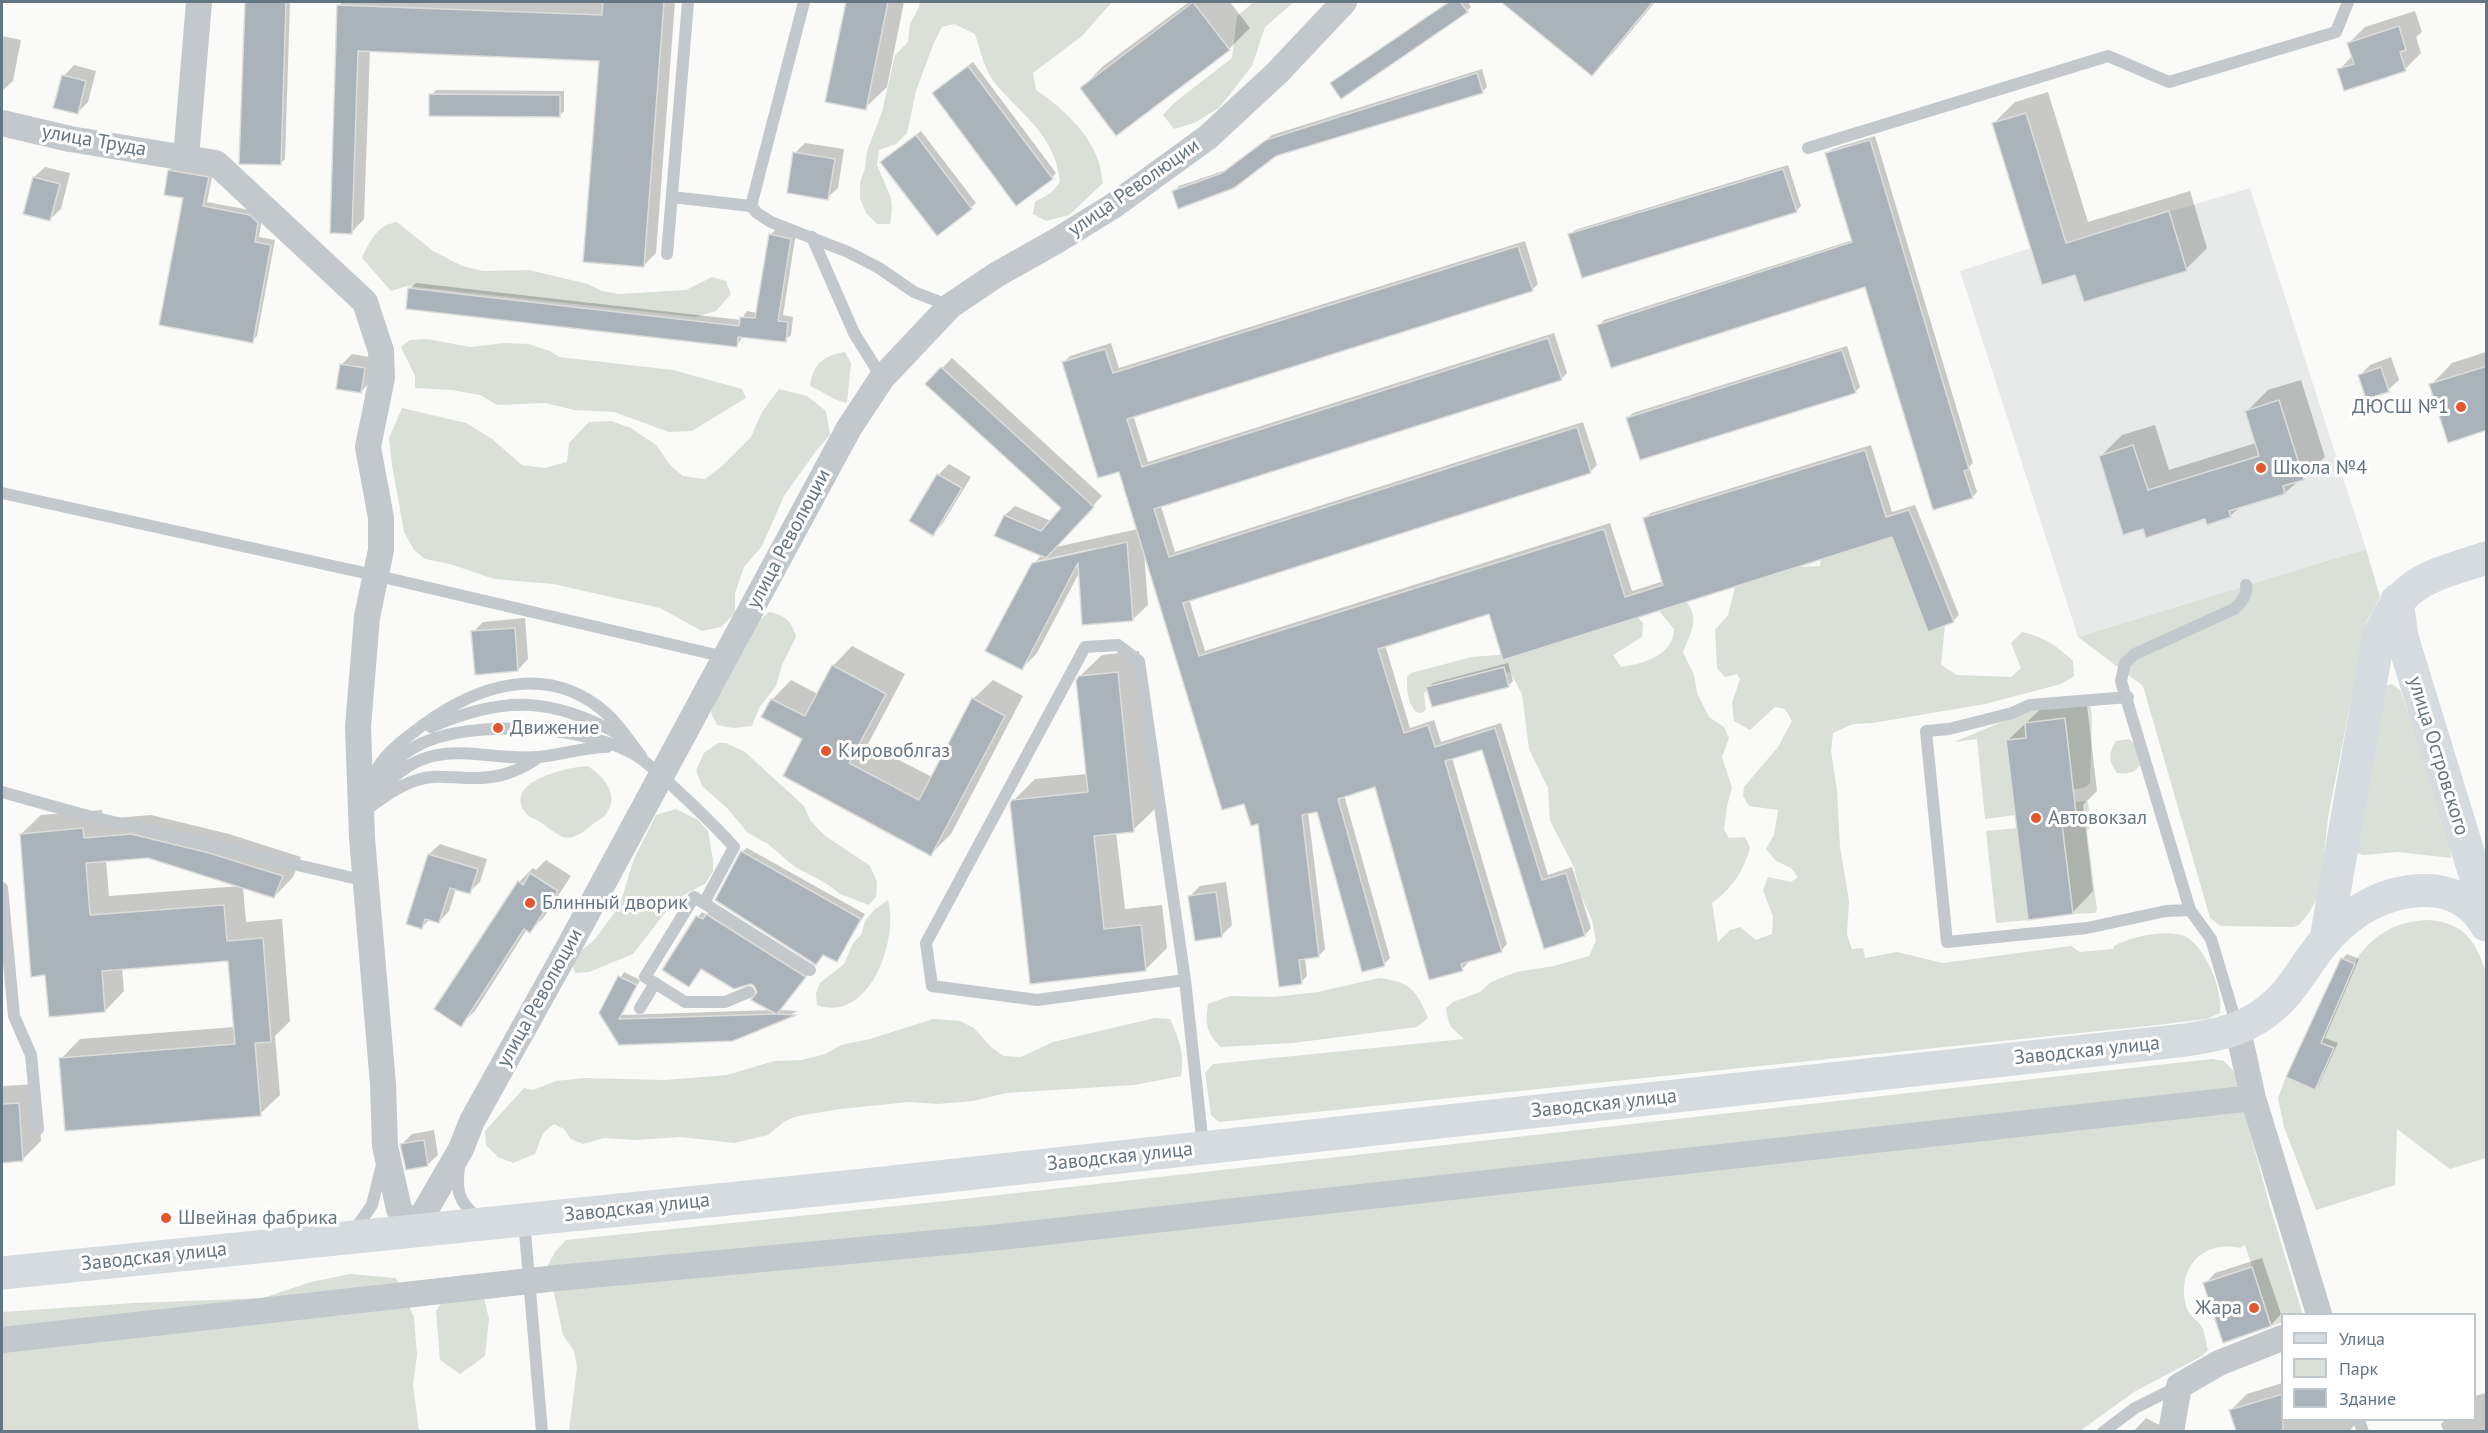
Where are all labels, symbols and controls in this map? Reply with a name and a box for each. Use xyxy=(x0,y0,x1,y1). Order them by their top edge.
street label: улица Труда xyxy=(40,120,148,162)
street label: улица Революции xyxy=(1064,134,1204,242)
place label: ДЮСШ №1 xyxy=(2352,395,2449,419)
marker: ДЮСШ №1 xyxy=(2454,400,2468,414)
place label: Школа №4 xyxy=(2273,456,2367,480)
marker: Школа №4 xyxy=(2254,461,2268,475)
street label: улица Революции xyxy=(742,465,836,613)
street label: улица Островского xyxy=(2402,674,2474,838)
place label: Движение xyxy=(510,716,599,740)
marker: Движение xyxy=(491,721,505,735)
place label: Кировоблгаз xyxy=(838,739,950,763)
marker: Кировоблгаз xyxy=(819,744,833,758)
place label: Автовокзал xyxy=(2048,806,2147,830)
marker: Автовокзал xyxy=(2029,811,2043,825)
place label: Блинный дворик xyxy=(542,891,688,915)
marker: Блинный дворик xyxy=(523,896,537,910)
street label: улица Революции xyxy=(492,925,588,1071)
street label: Заводская улица xyxy=(2013,1031,2161,1071)
street label: Заводская улица xyxy=(1530,1084,1678,1124)
street label: Заводская улица xyxy=(1046,1137,1194,1177)
street label: Заводская улица xyxy=(563,1188,711,1228)
place label: Швейная фабрика xyxy=(178,1206,338,1230)
marker: Швейная фабрика xyxy=(159,1211,173,1225)
street label: Заводская улица xyxy=(80,1237,228,1277)
place label: Жара xyxy=(2195,1296,2242,1320)
marker: Жара xyxy=(2247,1301,2261,1315)
legend xyxy=(2281,1313,2476,1421)
text: Улица xyxy=(2339,1327,2385,1350)
text: Парк xyxy=(2339,1357,2378,1380)
text: Здание xyxy=(2339,1387,2396,1410)

